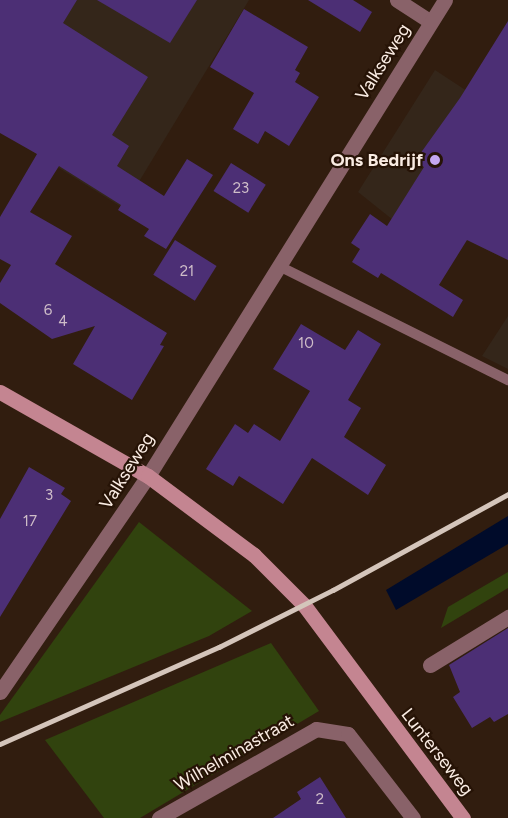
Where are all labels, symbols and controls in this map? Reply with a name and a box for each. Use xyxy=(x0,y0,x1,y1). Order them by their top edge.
street label: Valkseweg xyxy=(351,20,415,104)
place label: Ons Bedrijf xyxy=(330,149,423,171)
marker: Ons Bedrijf xyxy=(428,153,442,167)
house number: 23 xyxy=(233,180,249,198)
house number: 21 xyxy=(180,263,194,281)
house number: 6 xyxy=(44,302,52,320)
house number: 4 xyxy=(58,313,68,331)
house number: 10 xyxy=(298,335,314,353)
street label: Valkseweg xyxy=(95,429,159,513)
house number: 3 xyxy=(45,487,53,505)
house number: 17 xyxy=(23,513,37,531)
street label: Lunterseweg xyxy=(396,704,478,800)
street label: Wilhelminastraat xyxy=(170,710,298,796)
house number: 2 xyxy=(316,791,324,809)

